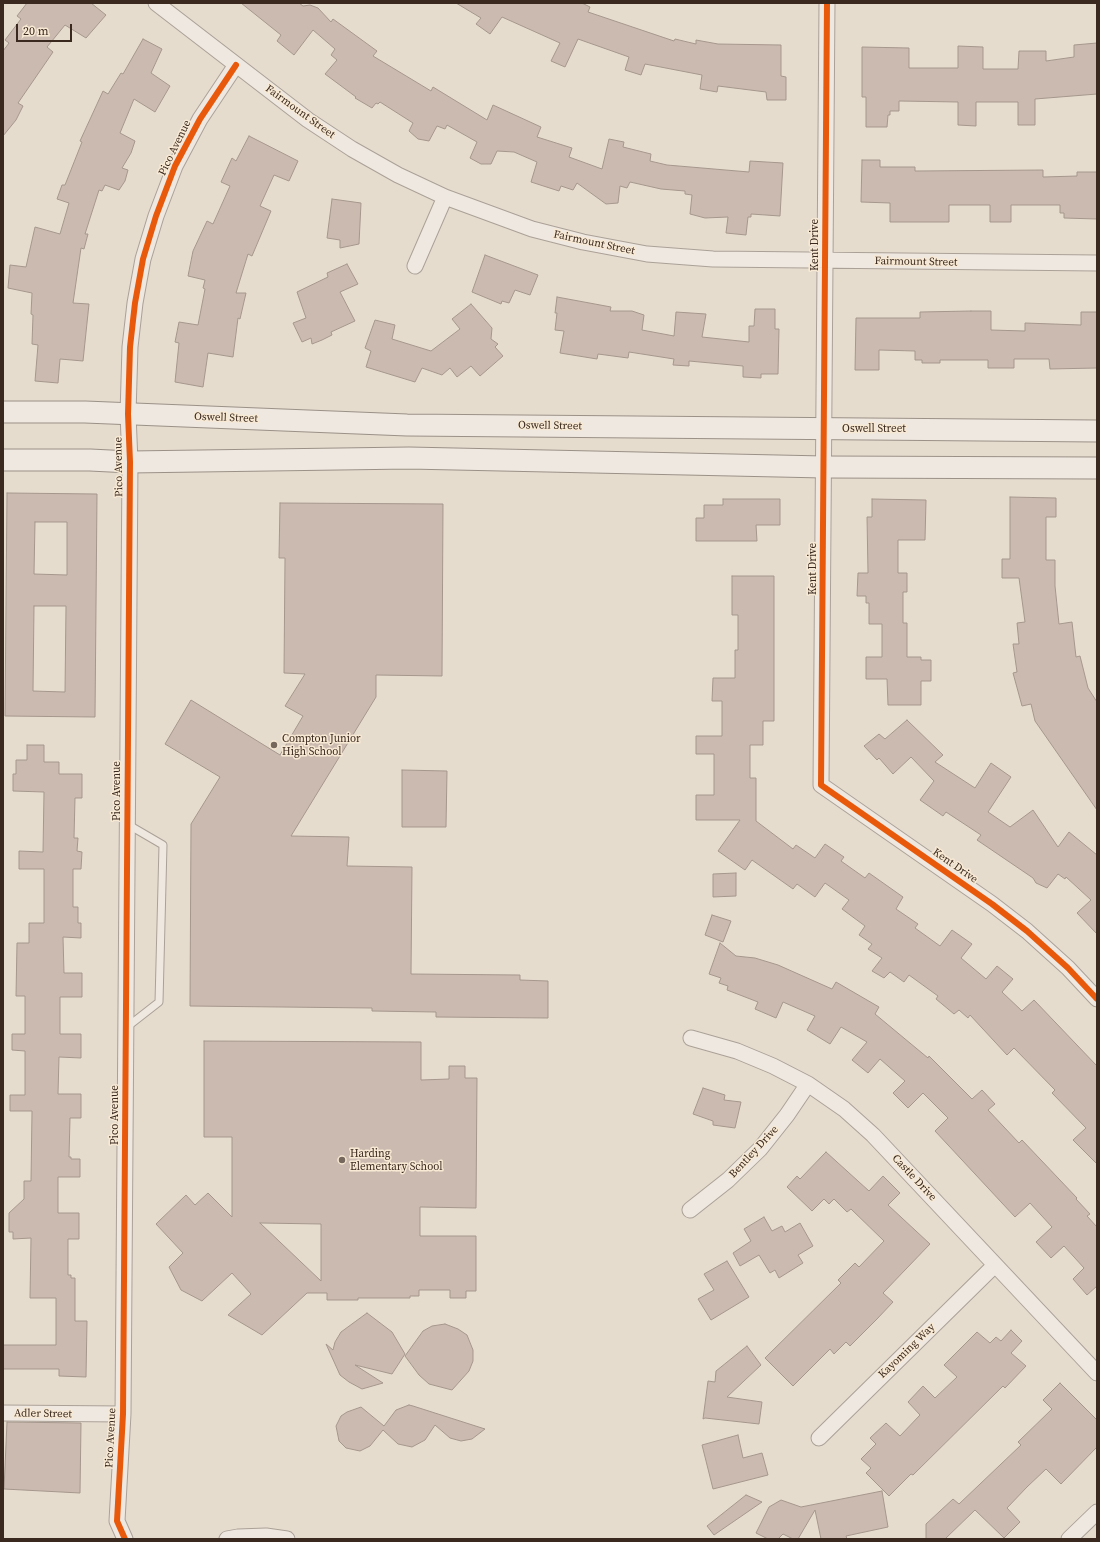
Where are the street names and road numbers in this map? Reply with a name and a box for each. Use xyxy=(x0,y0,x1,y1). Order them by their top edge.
street label: Fairmount Street xyxy=(263,82,337,142)
street label: Pico Avenue xyxy=(156,118,194,178)
street label: Kent Drive xyxy=(808,219,822,271)
street label: Fairmount Street xyxy=(552,228,636,258)
street label: Fairmount Street xyxy=(874,255,958,269)
street label: Oswell Street xyxy=(194,410,258,426)
street label: Oswell Street xyxy=(518,419,582,433)
street label: Oswell Street xyxy=(842,422,906,436)
street label: Pico Avenue xyxy=(112,437,126,497)
street label: Kent Drive xyxy=(806,543,820,595)
street label: Pico Avenue xyxy=(110,761,124,821)
street label: Kent Drive xyxy=(930,846,980,886)
street label: Pico Avenue xyxy=(108,1085,122,1145)
street label: Bentley Drive xyxy=(727,1123,781,1181)
street label: Castle Drive xyxy=(889,1152,939,1204)
street label: Kayoming Way xyxy=(876,1321,938,1381)
street label: Adler Street xyxy=(14,1407,72,1421)
street label: Pico Avenue xyxy=(103,1408,119,1468)

